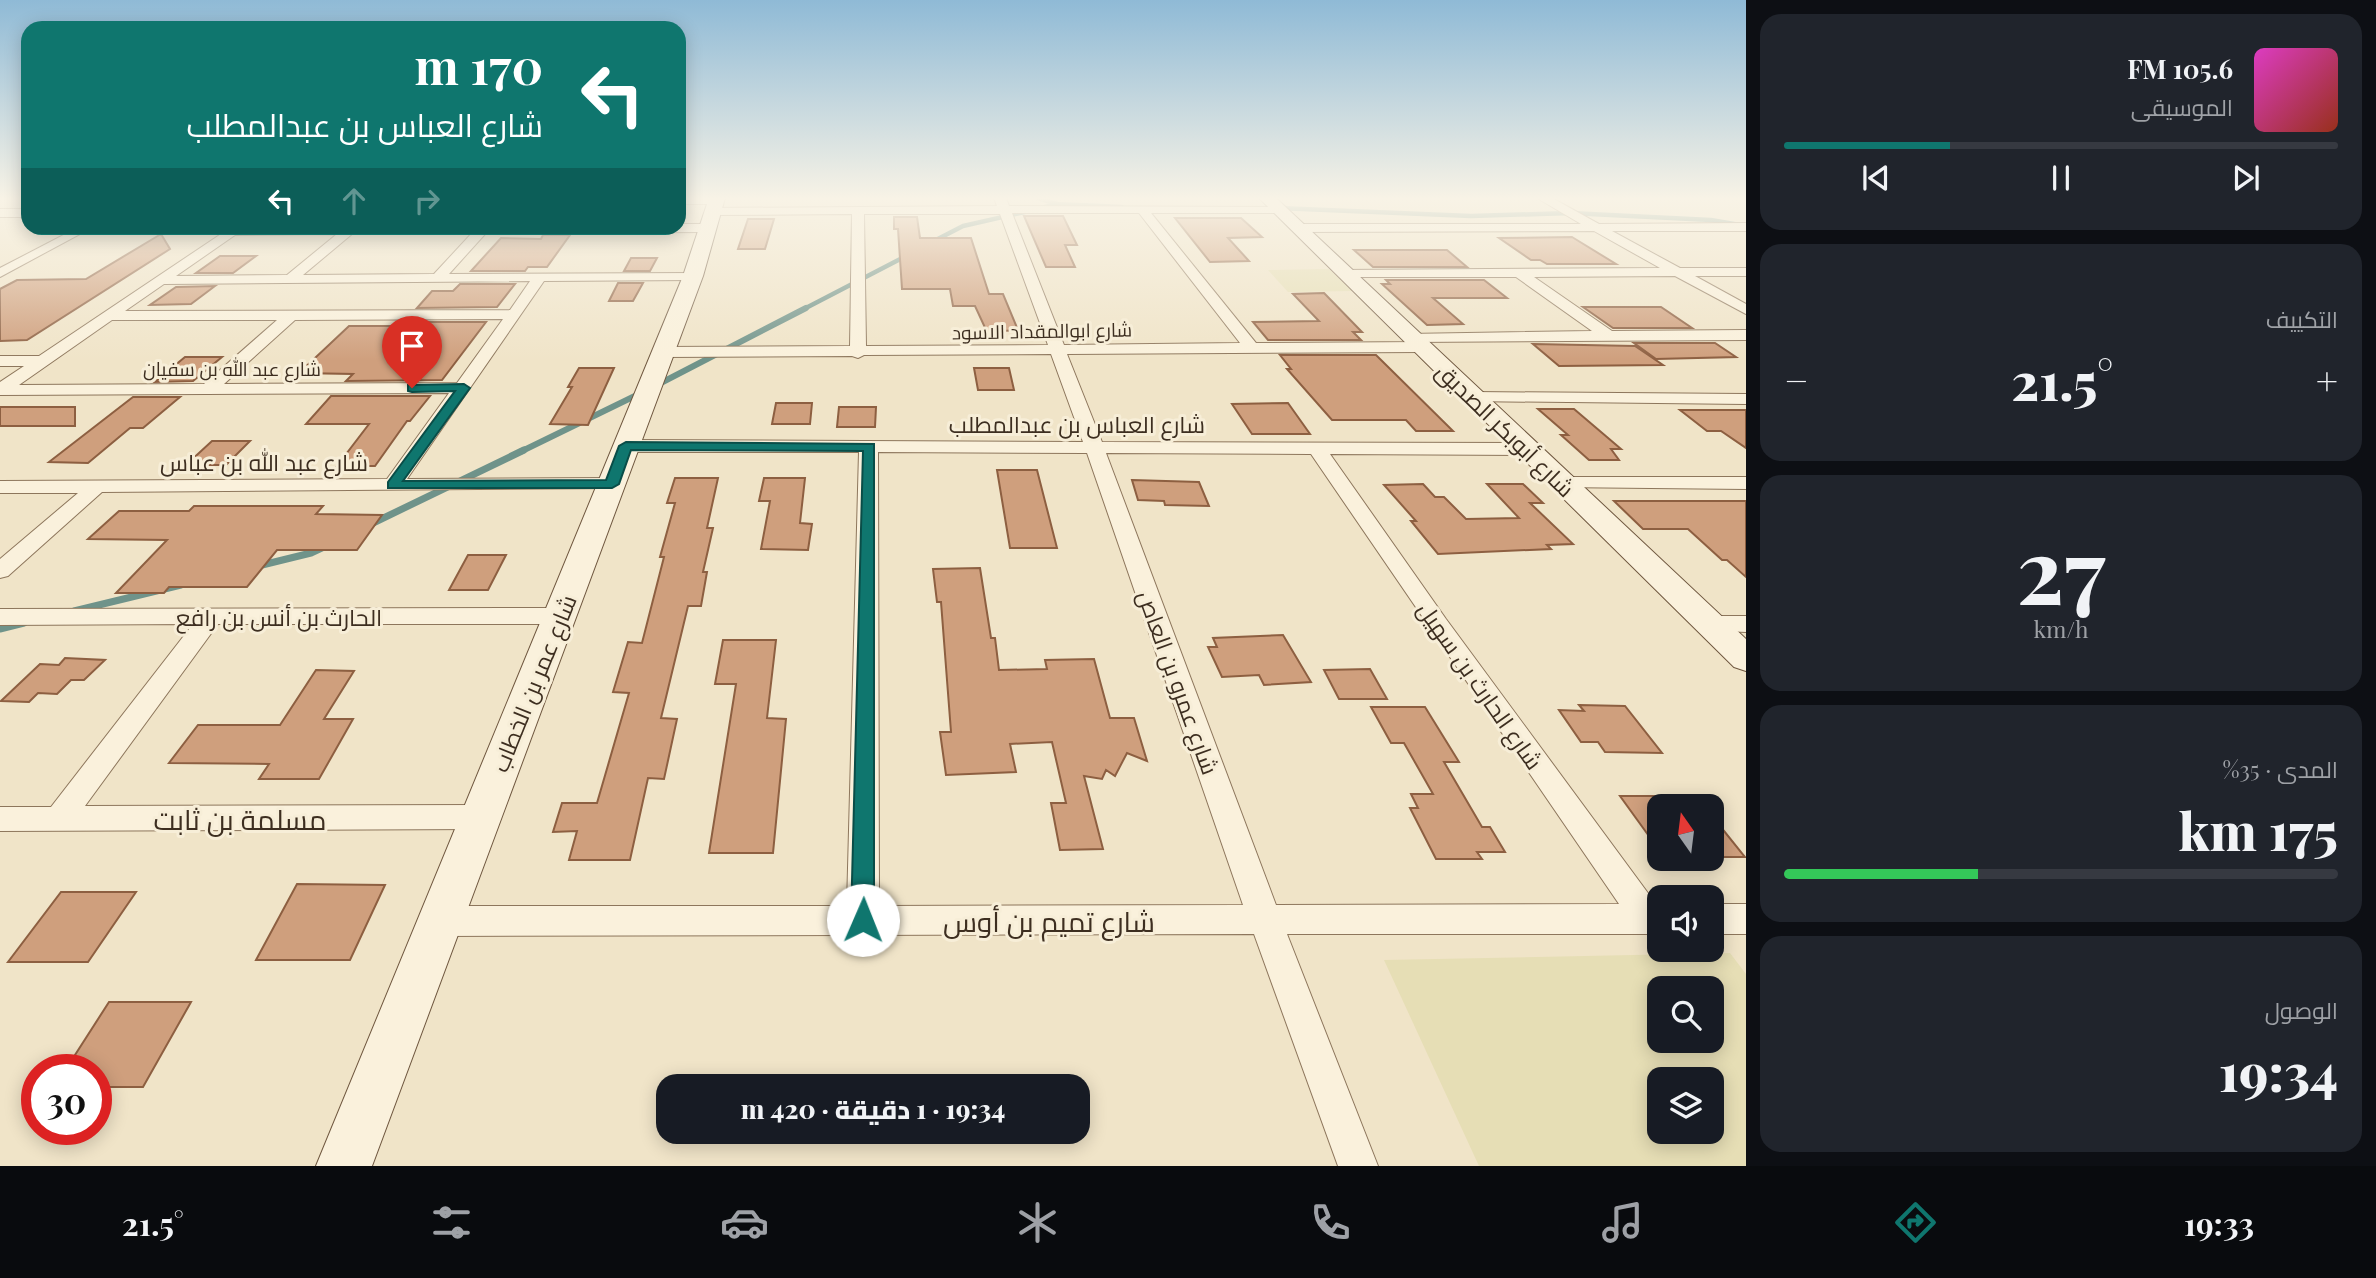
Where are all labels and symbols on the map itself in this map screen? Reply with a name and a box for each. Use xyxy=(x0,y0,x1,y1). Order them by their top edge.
street label: شارع ابوالمقداد الاسود xyxy=(952,315,1132,347)
pin xyxy=(382,316,442,388)
street label: شارع عبد الله بن سفيان xyxy=(143,355,321,383)
street label: شارع أبوبكر الصديق xyxy=(1429,355,1582,504)
street label: شارع العباس بن عبدالمطلب xyxy=(949,408,1205,441)
street label: شارع عبد الله بن عباس xyxy=(160,446,368,479)
street label: شارع عمرو بن العاص xyxy=(1129,586,1227,779)
street label: شارع عمر بن الخطاب xyxy=(483,590,585,777)
street label: شارع الحارث بن سهيل xyxy=(1410,595,1551,776)
street label: الحارث بن أنس بن رافع xyxy=(176,601,382,634)
north arrow xyxy=(1647,794,1724,872)
street label: مسلمة بن ثابت xyxy=(154,800,326,837)
position arrow xyxy=(826,883,900,957)
street label: شارع تميم بن أوس xyxy=(943,902,1155,942)
speed limit sign: 30 xyxy=(21,1054,112,1145)

